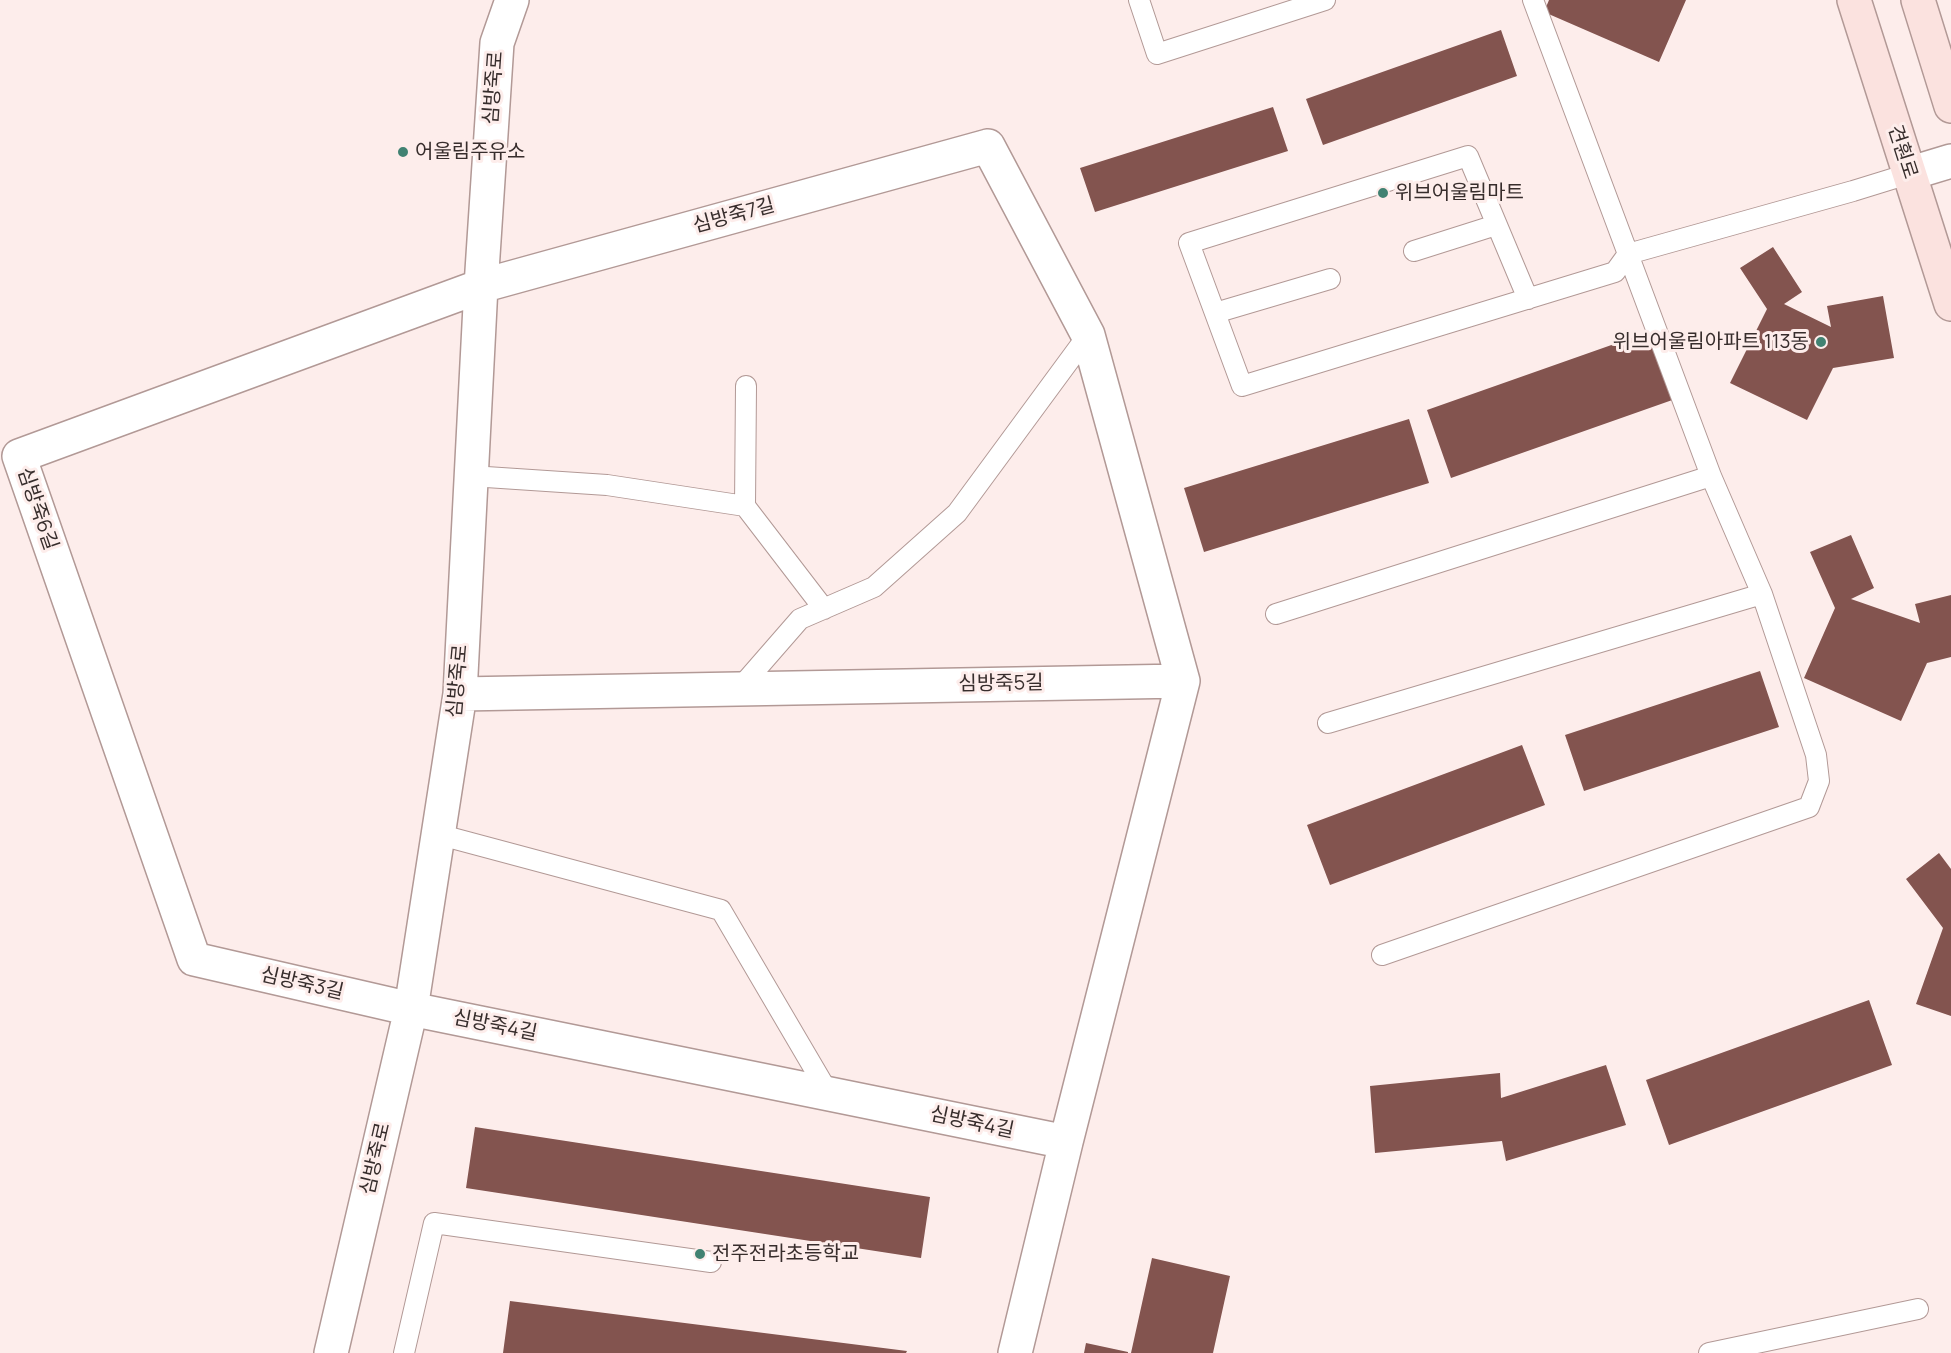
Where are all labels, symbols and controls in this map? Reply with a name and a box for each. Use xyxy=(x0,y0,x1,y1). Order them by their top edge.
street label: 심방죽로 xyxy=(479,50,509,126)
street label: 견훤로 xyxy=(1882,122,1922,182)
place label: 어울림주유소 xyxy=(415,140,525,164)
marker: 어울림주유소 xyxy=(396,145,410,159)
place label: 위브어울림마트 xyxy=(1395,181,1524,205)
marker: 위브어울림마트 xyxy=(1376,186,1390,200)
street label: 심방죽7길 xyxy=(690,194,778,238)
place label: 위브어울림아파트 113동 xyxy=(1613,330,1809,354)
marker: 위브어울림아파트 113동 xyxy=(1814,335,1828,349)
street label: 심방죽6길 xyxy=(12,464,62,554)
street label: 심방죽로 xyxy=(443,643,473,719)
street label: 심방죽5길 xyxy=(958,671,1044,697)
street label: 심방죽3길 xyxy=(258,963,346,1005)
street label: 심방죽4길 xyxy=(451,1006,539,1046)
street label: 심방죽4길 xyxy=(928,1102,1016,1144)
street label: 심방죽로 xyxy=(356,1120,396,1198)
place label: 전주전라초등학교 xyxy=(712,1242,859,1266)
marker: 전주전라초등학교 xyxy=(693,1247,707,1261)

